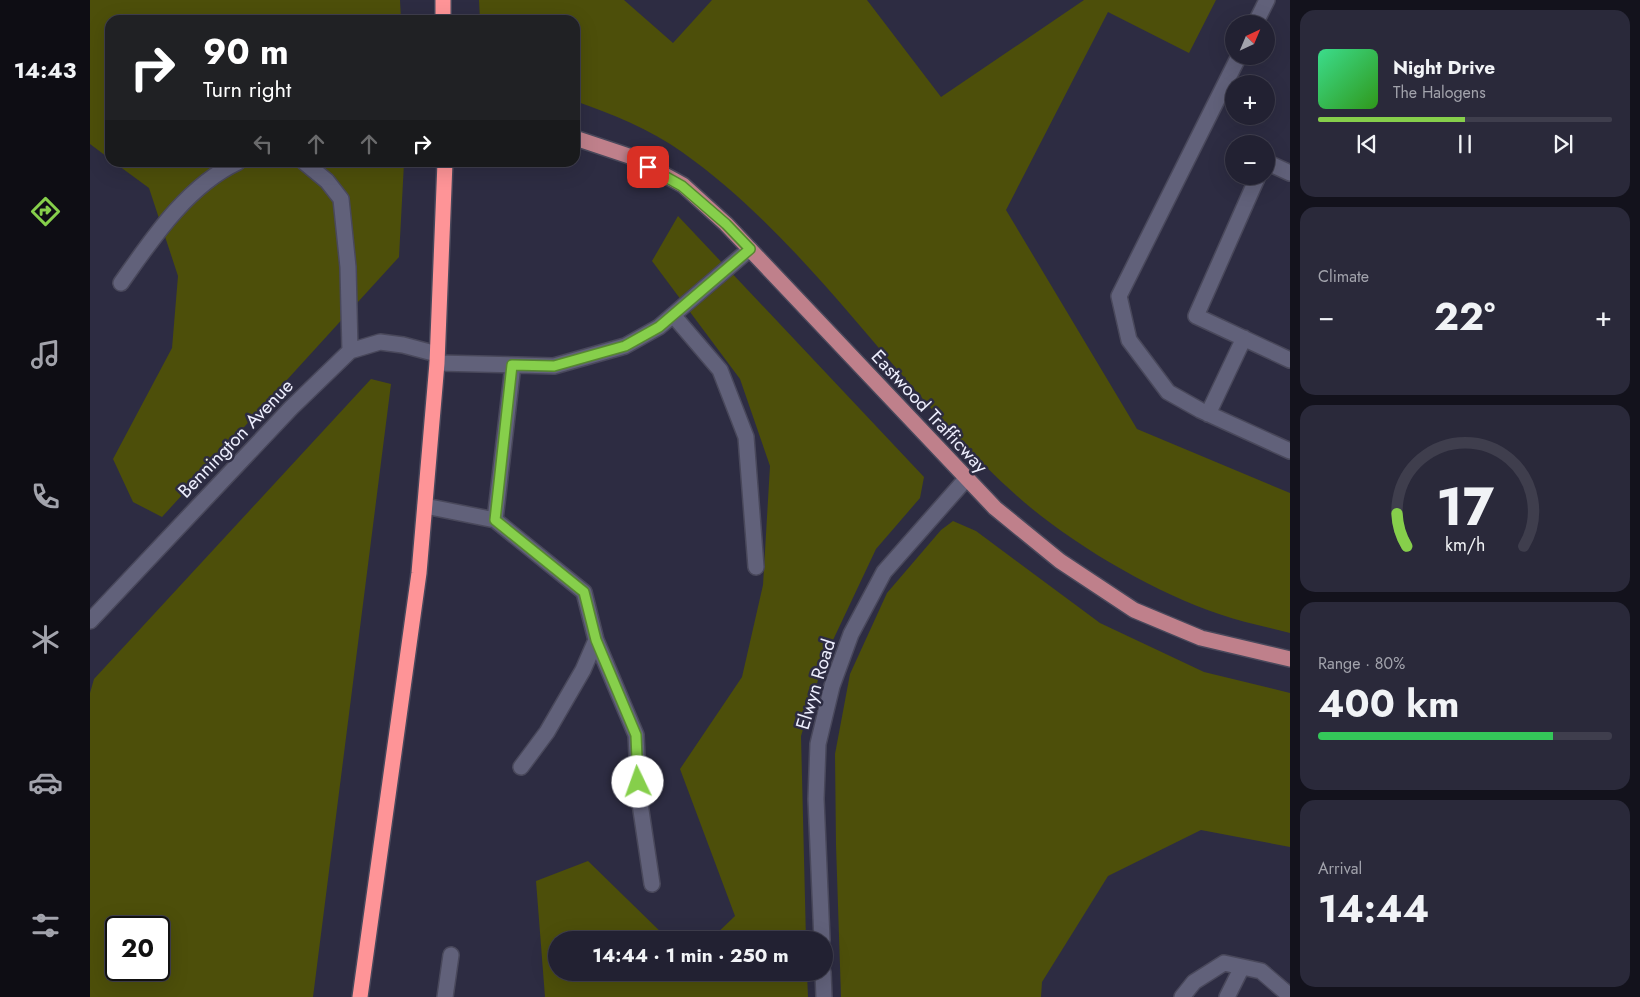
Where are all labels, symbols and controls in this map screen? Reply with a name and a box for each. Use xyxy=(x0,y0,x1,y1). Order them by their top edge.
north arrow xyxy=(1225,15,1275,65)
map controls xyxy=(1225,15,1275,185)
text: 90 m xyxy=(203,27,289,77)
icon: right xyxy=(120,35,185,100)
text: 14:43 xyxy=(14,54,76,86)
text: Night Drive xyxy=(1393,54,1495,81)
text: Turn right xyxy=(203,73,291,105)
button: + xyxy=(1225,75,1275,125)
text: The Halogens xyxy=(1393,81,1486,104)
icon: left xyxy=(249,130,277,158)
icon: ahead xyxy=(302,130,330,158)
icon: ahead xyxy=(355,130,383,158)
icon: right xyxy=(408,130,436,158)
icon: previous xyxy=(1353,130,1381,158)
icon: pause xyxy=(1451,130,1479,158)
icon: next xyxy=(1549,130,1577,158)
button: − xyxy=(1225,135,1275,185)
pin xyxy=(627,146,669,188)
icon: arrive xyxy=(634,153,662,181)
icon: directions xyxy=(28,194,63,229)
text: Climate xyxy=(1318,265,1369,288)
text: 22° xyxy=(1434,289,1495,344)
text: − xyxy=(1318,296,1335,337)
text: + xyxy=(1595,296,1612,337)
icon: music xyxy=(28,337,63,372)
street label: Eastwood Trafficway xyxy=(865,344,994,479)
street label: Bennington Avenue xyxy=(172,373,299,504)
text: 17 xyxy=(1436,469,1495,545)
icon: phone xyxy=(28,479,63,514)
text: km/h xyxy=(1445,532,1485,558)
icon: climate xyxy=(28,622,63,657)
street label: Elwyn Road xyxy=(789,636,842,733)
text: Range · 80% xyxy=(1318,652,1405,675)
text: 400 km xyxy=(1318,676,1459,731)
position arrow xyxy=(611,755,663,807)
icon: car xyxy=(28,765,63,800)
text: Arrival xyxy=(1318,857,1362,880)
text: 14:44 xyxy=(1318,881,1429,936)
icon: filters xyxy=(28,908,63,943)
speed limit sign: 20 xyxy=(105,916,170,981)
text: 14:44 · 1 min · 250 m xyxy=(592,942,789,969)

